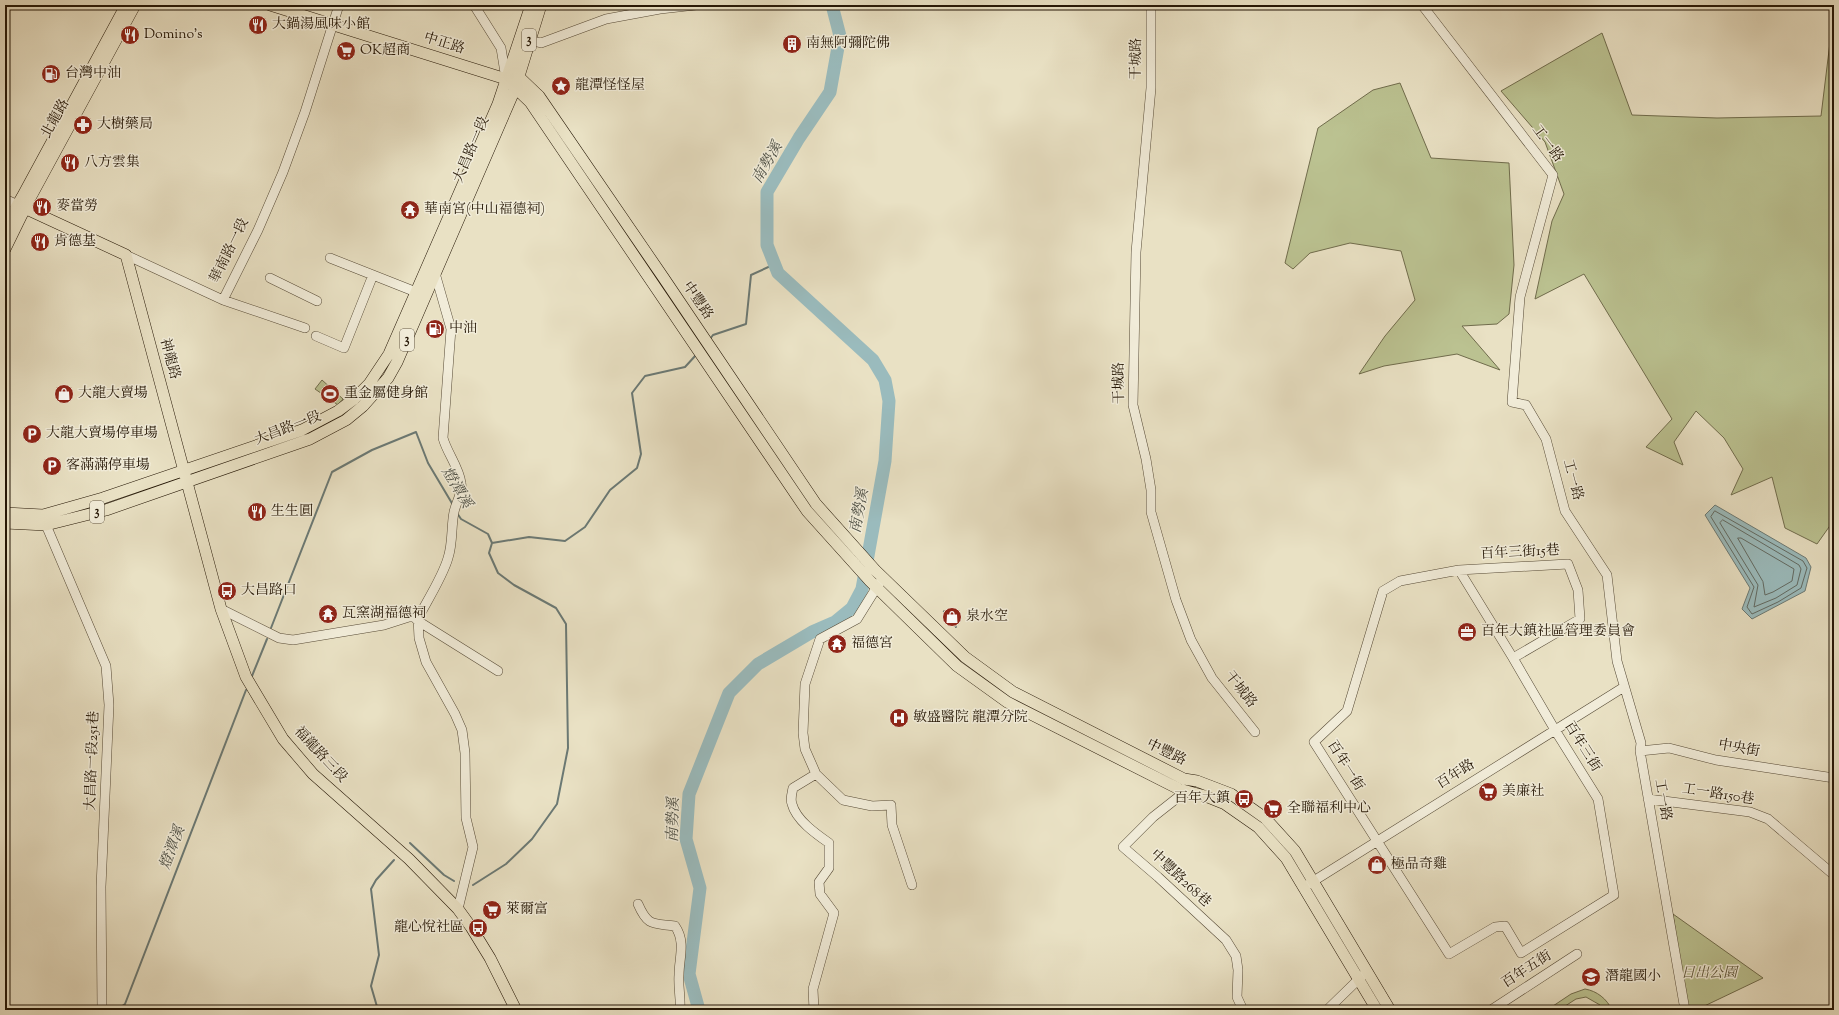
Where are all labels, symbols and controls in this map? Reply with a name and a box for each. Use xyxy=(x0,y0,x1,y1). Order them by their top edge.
restaurant icon: 大鍋湯風味小館 xyxy=(247,14,269,36)
place label: 大鍋湯風味小館 xyxy=(272,15,370,35)
restaurant icon: Domino's xyxy=(119,24,141,46)
place label: Domino's xyxy=(144,25,202,45)
street label: 中正路 xyxy=(421,28,467,60)
road number: 3 xyxy=(522,29,536,51)
building icon: 南無阿彌陀佛 xyxy=(781,33,803,55)
place label: 南無阿彌陀佛 xyxy=(806,34,890,54)
street label: 干城路 xyxy=(1127,38,1147,80)
supermarket icon: OK超商 xyxy=(335,40,357,62)
place label: OK超商 xyxy=(360,41,410,61)
fuel station icon: 台灣中油 xyxy=(40,63,62,85)
place label: 台灣中油 xyxy=(65,64,121,84)
place icon: 龍潭怪怪屋 xyxy=(550,75,572,97)
place label: 龍潭怪怪屋 xyxy=(575,76,645,96)
street label: 北龍路 xyxy=(37,96,75,142)
pharmacy icon: 大樹藥局 xyxy=(72,114,94,136)
street label: 大昌路一段 xyxy=(449,114,495,186)
place label: 大樹藥局 xyxy=(97,115,153,135)
street label: 工一路 xyxy=(1526,121,1568,167)
water label: 南勢溪 xyxy=(748,137,789,188)
restaurant icon: 八方雲集 xyxy=(59,152,81,174)
place label: 八方雲集 xyxy=(84,153,140,173)
restaurant icon: 麥當勞 xyxy=(31,196,53,218)
place label: 麥當勞 xyxy=(56,197,98,217)
temple icon: 華南宮(中山福德祠) xyxy=(399,199,421,221)
place label: 華南宮(中山福德祠) xyxy=(424,200,545,220)
street label: 華南路一段 xyxy=(206,215,254,287)
restaurant icon: 肯德基 xyxy=(29,231,51,253)
place label: 肯德基 xyxy=(54,232,96,252)
street label: 中豐路 xyxy=(677,278,717,324)
fuel station icon: 中油 xyxy=(424,318,446,340)
place label: 中油 xyxy=(449,319,477,339)
road number: 3 xyxy=(400,329,414,351)
street label: 神龍路 xyxy=(154,336,184,382)
street label: 干城路 xyxy=(1110,362,1130,404)
shop icon: 大龍大賣場 xyxy=(53,383,75,405)
sports icon: 重金屬健身館 xyxy=(319,383,341,405)
place label: 大龍大賣場 xyxy=(78,384,148,404)
place label: 重金屬健身館 xyxy=(344,384,428,404)
street label: 大昌路一段 xyxy=(252,407,324,451)
parking icon: 大龍大賣場停車場 xyxy=(21,423,43,445)
place label: 大龍大賣場停車場 xyxy=(46,424,158,444)
parking icon: 客滿滿停車場 xyxy=(41,455,63,477)
place label: 客滿滿停車場 xyxy=(66,456,150,476)
street label: 工一路 xyxy=(1557,457,1587,503)
water label: 燈潭溪 xyxy=(435,463,478,514)
water label: 南勢溪 xyxy=(845,485,875,535)
road number: 3 xyxy=(90,501,104,523)
restaurant icon: 生生圓 xyxy=(246,501,268,523)
place label: 生生圓 xyxy=(271,502,313,522)
street label: 百年三街15巷 xyxy=(1480,541,1560,565)
bus stop icon: 大昌路口 xyxy=(216,580,238,602)
place label: 大昌路口 xyxy=(241,581,297,601)
temple icon: 瓦窯湖福德祠 xyxy=(317,603,339,625)
place label: 瓦窯湖福德祠 xyxy=(342,604,426,624)
shop icon: 泉水空 xyxy=(941,606,963,628)
place label: 泉水空 xyxy=(966,607,1008,627)
office icon: 百年大鎮社區管理委員會 xyxy=(1456,621,1478,643)
place label: 百年大鎮社區管理委員會 xyxy=(1481,622,1635,642)
temple icon: 福德宮 xyxy=(826,633,848,655)
place label: 福德宮 xyxy=(851,634,893,654)
street label: 干城路 xyxy=(1219,667,1261,713)
hospital icon: 敏盛醫院 龍潭分院 xyxy=(888,707,910,729)
place label: 敏盛醫院 龍潭分院 xyxy=(913,708,1028,728)
street label: 大昌路一段251巷 xyxy=(81,711,105,811)
street label: 百年三街 xyxy=(1559,718,1605,776)
street label: 福龍路三段 xyxy=(289,723,351,787)
street label: 中豐路 xyxy=(1143,735,1189,771)
street label: 中央街 xyxy=(1717,736,1761,762)
street label: 百年一街 xyxy=(1322,737,1368,795)
street label: 百年路 xyxy=(1433,755,1479,795)
street label: 工一路 xyxy=(1649,778,1675,822)
street label: 工一路150巷 xyxy=(1680,779,1756,811)
supermarket icon: 美廉社 xyxy=(1477,781,1499,803)
place label: 美廉社 xyxy=(1502,782,1544,802)
bus stop icon: 百年大鎮 xyxy=(1233,788,1255,810)
place label: 百年大鎮 xyxy=(1174,789,1230,809)
water label: 南勢溪 xyxy=(663,795,685,843)
supermarket icon: 全聯福利中心 xyxy=(1262,798,1284,820)
place label: 全聯福利中心 xyxy=(1287,799,1371,819)
water label: 燈潭溪 xyxy=(155,821,192,873)
street label: 中豐路268巷 xyxy=(1145,846,1215,912)
shop icon: 極品奇雞 xyxy=(1366,854,1388,876)
place label: 極品奇雞 xyxy=(1391,855,1447,875)
supermarket icon: 萊爾富 xyxy=(481,899,503,921)
place label: 萊爾富 xyxy=(506,900,548,920)
bus stop icon: 龍心悅社區 xyxy=(467,917,489,939)
place label: 龍心悅社區 xyxy=(394,918,464,938)
street label: 百年五街 xyxy=(1498,946,1556,994)
park label: 日出公園 xyxy=(1681,964,1739,984)
school or university icon: 潛龍國小 xyxy=(1580,966,1602,988)
place label: 潛龍國小 xyxy=(1605,967,1661,987)

